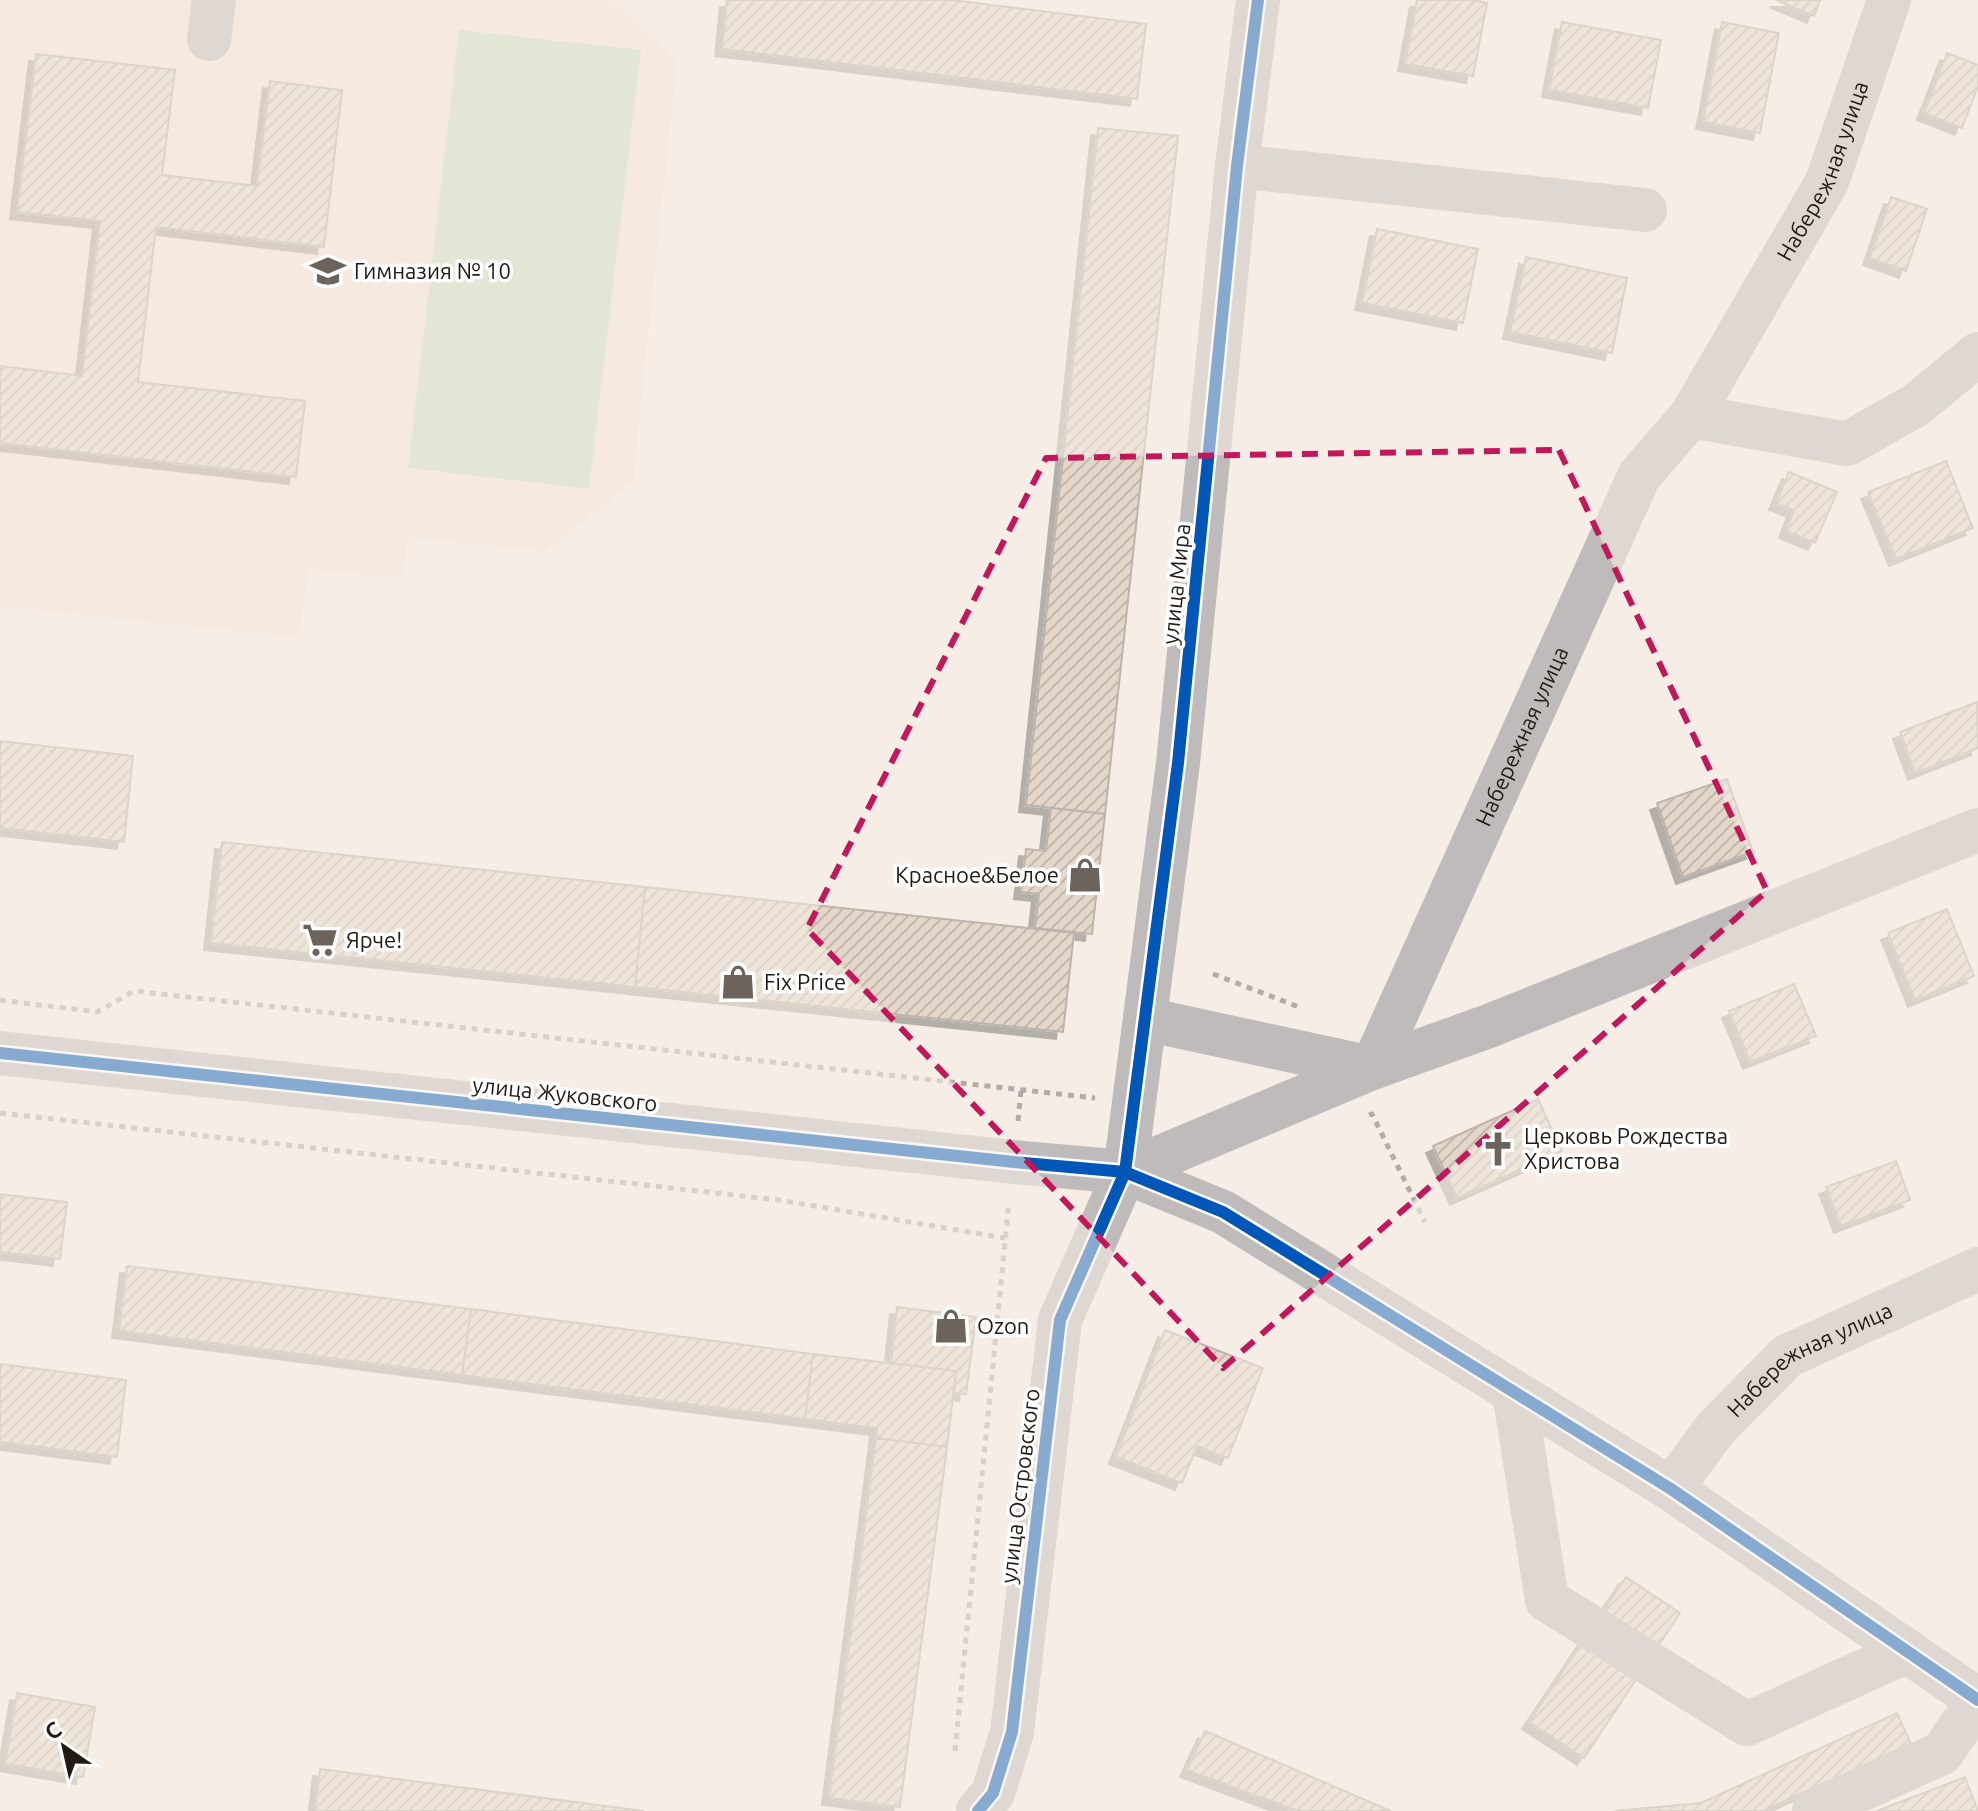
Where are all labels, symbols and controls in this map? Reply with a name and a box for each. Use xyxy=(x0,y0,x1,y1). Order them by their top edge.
street label: Набережная улица xyxy=(1771,78,1872,265)
school or university icon: Гимназия № 10 xyxy=(309,252,347,290)
place label: Гимназия № 10 xyxy=(354,258,511,283)
street label: улица Мира xyxy=(1157,522,1194,646)
street label: Набережная улица xyxy=(1470,642,1573,830)
shop icon: Красное&Белое xyxy=(1066,856,1104,894)
place label: Красное&Белое xyxy=(895,862,1059,887)
supermarket icon: Ярче! xyxy=(301,921,339,959)
place label: Ярче! xyxy=(346,927,402,952)
shop icon: Fix Price xyxy=(719,963,757,1001)
place label: Fix Price xyxy=(764,969,846,994)
street label: улица Жуковского xyxy=(471,1071,659,1116)
place label: Церковь Рождества Христова xyxy=(1524,1123,1728,1173)
church icon: Церковь Рождества Христова xyxy=(1479,1130,1517,1168)
street label: Набережная улица xyxy=(1722,1297,1896,1421)
shop icon: Ozon xyxy=(932,1307,970,1345)
place label: Ozon xyxy=(977,1313,1029,1338)
street label: улица Островского xyxy=(995,1387,1044,1585)
north arrow xyxy=(24,1707,104,1787)
text: С xyxy=(40,1716,65,1744)

